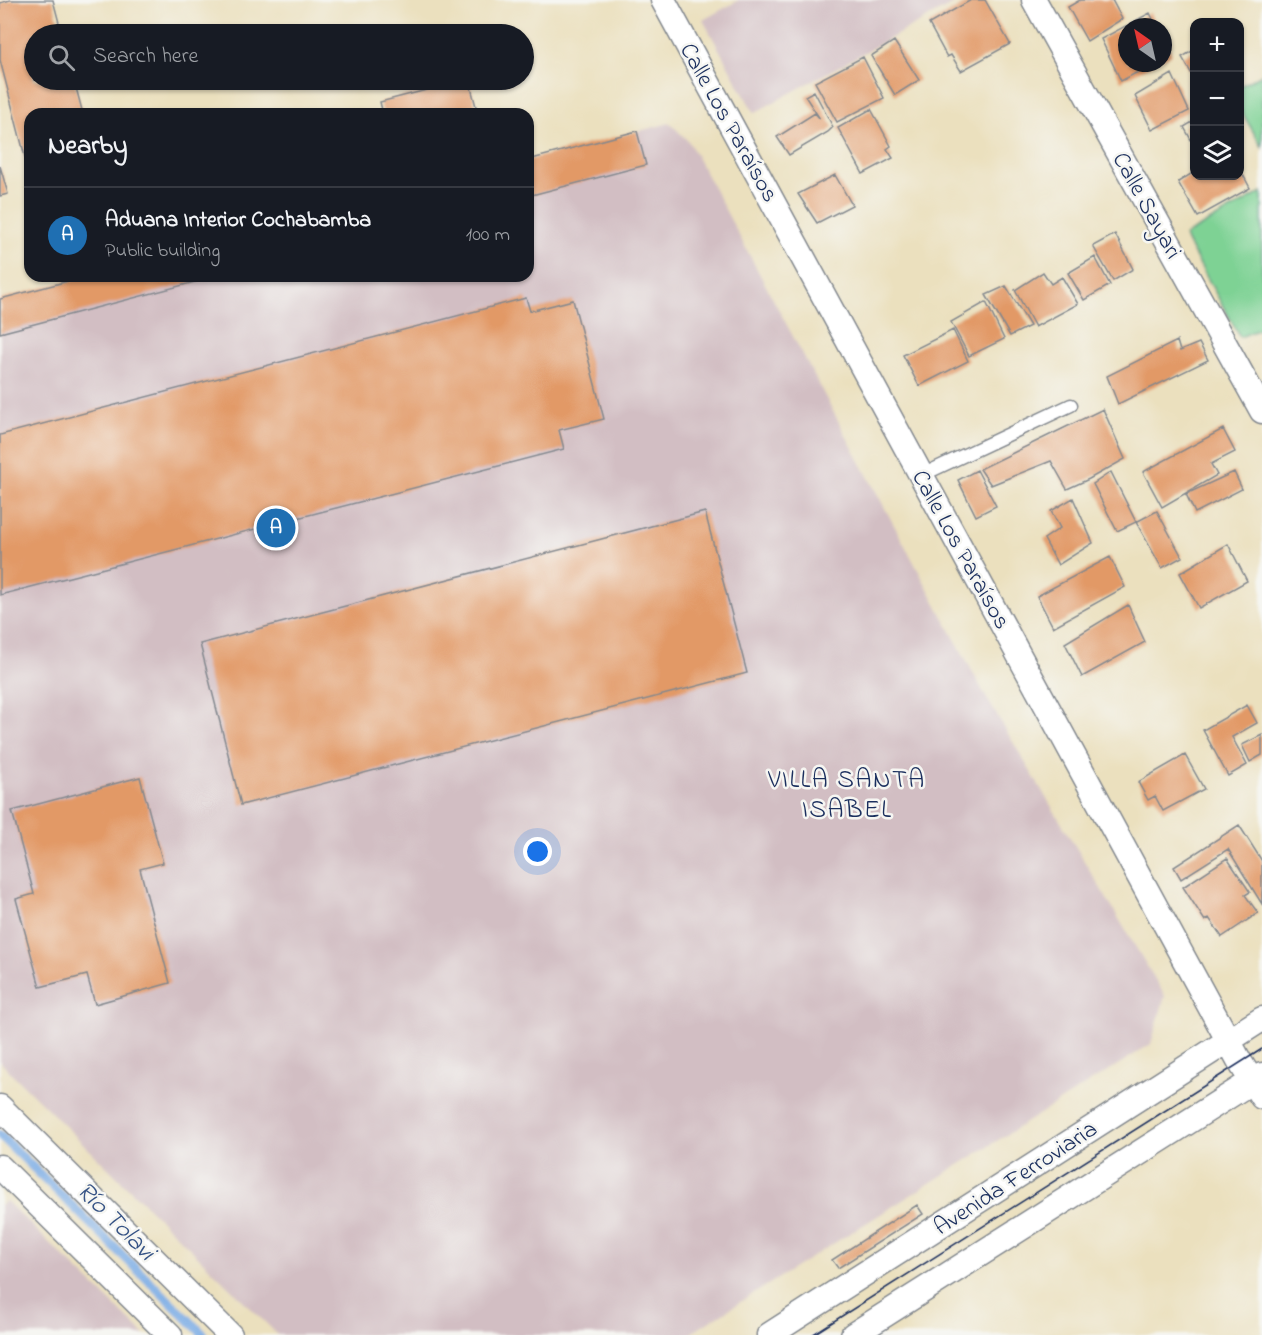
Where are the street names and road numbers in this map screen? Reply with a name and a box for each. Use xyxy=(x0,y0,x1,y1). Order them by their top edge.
street label: Calle Los Paraísos xyxy=(669,37,786,209)
street label: Calle Sayari xyxy=(1101,146,1190,267)
street label: Calle Los Paraísos xyxy=(901,464,1018,636)
street label: Avenida Ferroviaria xyxy=(928,1113,1105,1245)

